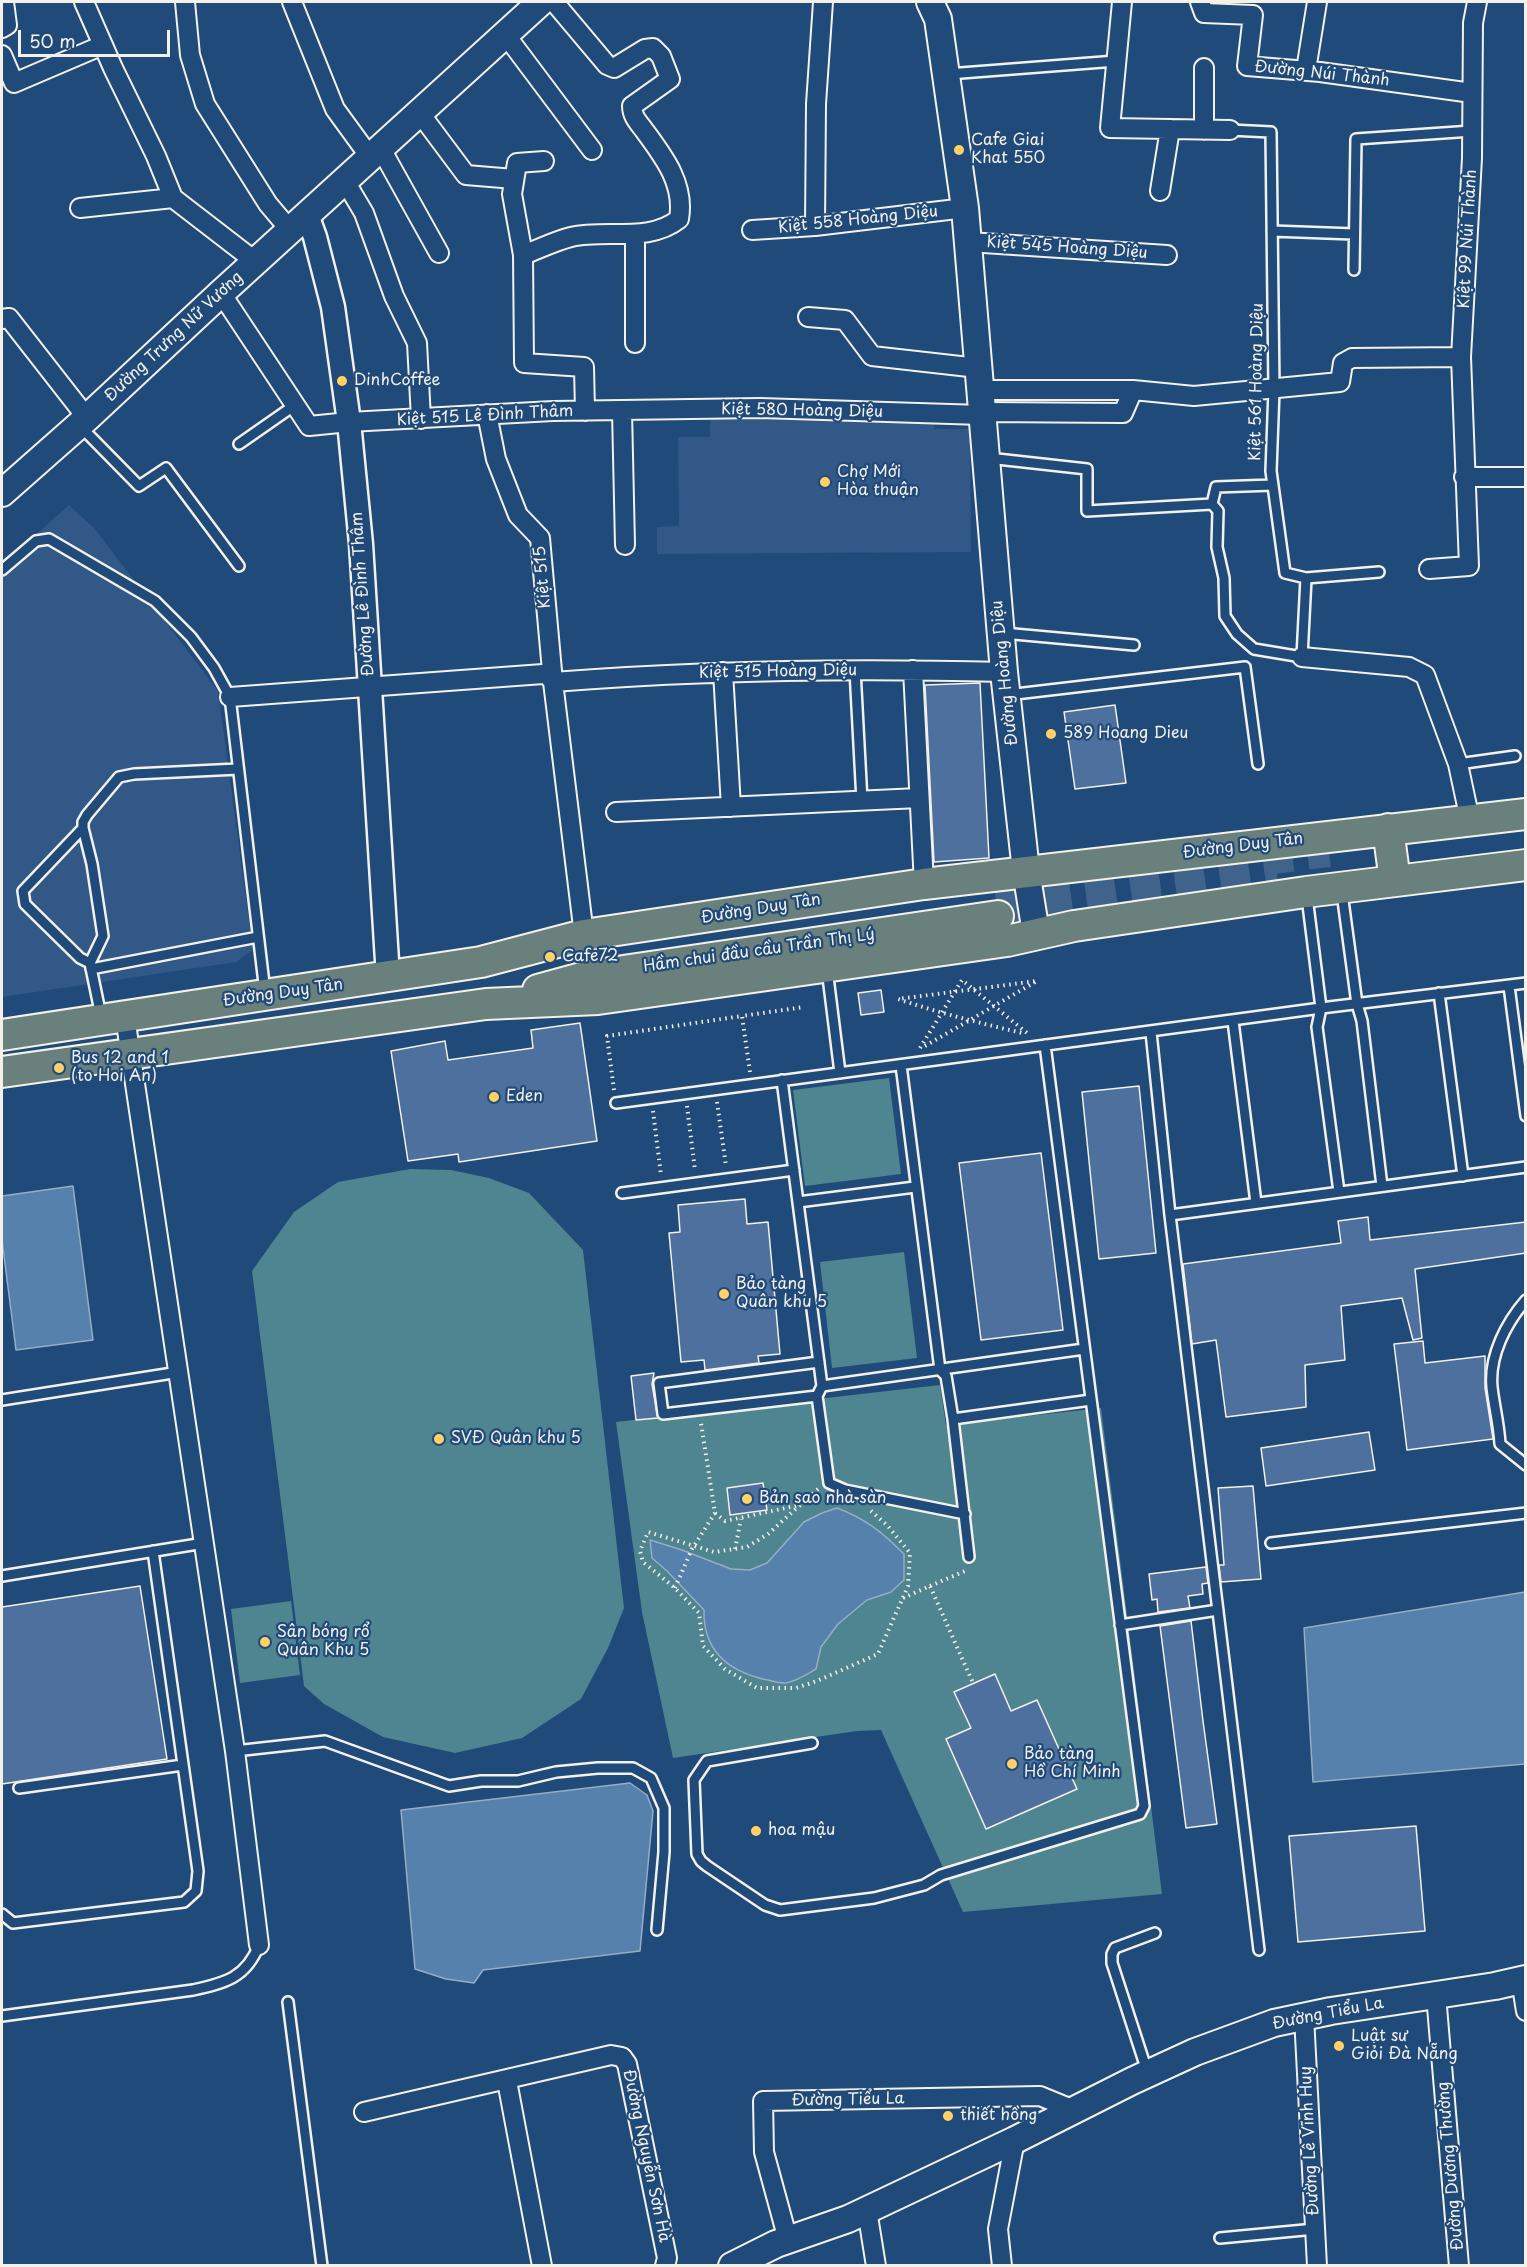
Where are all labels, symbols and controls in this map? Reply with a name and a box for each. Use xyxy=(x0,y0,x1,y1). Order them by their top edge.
scale bar xyxy=(21,18,172,56)
text: 50 m xyxy=(29,27,76,54)
street label: Đường Núi Thành xyxy=(1253,57,1391,91)
place label: Cafe Giai Khat 550 xyxy=(971,131,1045,169)
marker: Cafe Giai Khat 550 xyxy=(952,143,966,157)
street label: Kiệt 99 Núi Thành xyxy=(1455,169,1481,309)
street label: Kiệt 558 Hoàng Diệu xyxy=(777,202,939,238)
street label: Kiệt 545 Hoàng Diệu xyxy=(986,233,1148,263)
street label: Đường Trưng Nữ Vương xyxy=(101,268,247,406)
street label: Kiệt 561 Hoàng Diệu xyxy=(1246,303,1268,461)
place label: DinhCoffee xyxy=(354,371,440,391)
marker: DinhCoffee xyxy=(335,374,349,388)
street label: Kiệt 580 Hoàng Diệu xyxy=(721,400,883,422)
street label: Kiệt 515 Lê Đình Thâm xyxy=(396,402,574,430)
place label: Chợ Mới Hòa thuận xyxy=(837,463,919,501)
marker: Chợ Mới Hòa thuận xyxy=(818,475,832,489)
street label: Đường Lê Đình Thâm xyxy=(348,511,378,677)
street label: Kiệt 515 xyxy=(531,545,555,609)
street label: Đường Hoàng Diệu xyxy=(988,599,1022,747)
street label: Kiệt 515 Hoàng Diệu xyxy=(699,661,857,683)
place label: 589 Hoang Dieu xyxy=(1063,724,1188,744)
marker: 589 Hoang Dieu xyxy=(1044,727,1058,741)
street label: Đường Duy Tân xyxy=(1182,829,1304,863)
street label: Đường Duy Tân xyxy=(700,890,822,928)
street label: Hầm chui đầu cầu Trần Thị Lý xyxy=(642,925,876,977)
place label: Cafe72 xyxy=(562,947,618,967)
marker: Cafe72 xyxy=(543,950,557,964)
street label: Đường Duy Tân xyxy=(222,975,344,1011)
place label: Bus 12 and 1 (to Hoi An) xyxy=(71,1049,169,1087)
marker: Bus 12 and 1 (to Hoi An) xyxy=(52,1061,66,1075)
place label: Eden xyxy=(506,1087,543,1107)
marker: Eden xyxy=(487,1090,501,1104)
place label: Bảo tàng Quân khu 5 xyxy=(736,1275,827,1313)
marker: Bảo tàng Quân khu 5 xyxy=(717,1287,731,1301)
place label: SVĐ Quân khu 5 xyxy=(451,1429,581,1449)
marker: SVĐ Quân khu 5 xyxy=(432,1432,446,1446)
place label: Bản sao nhà sàn xyxy=(759,1489,886,1509)
marker: Bản sao nhà sàn xyxy=(740,1492,754,1506)
place label: Sân bóng rổ Quân Khu 5 xyxy=(277,1623,370,1661)
marker: Sân bóng rổ Quân Khu 5 xyxy=(258,1635,272,1649)
place label: Bảo tàng Hồ Chí Minh xyxy=(1024,1745,1121,1783)
marker: Bảo tàng Hồ Chí Minh xyxy=(1005,1757,1019,1771)
place label: hoa mậu xyxy=(768,1821,835,1841)
marker: hoa mậu xyxy=(749,1824,763,1838)
street label: Đường Tiểu La xyxy=(1271,1994,1385,2034)
place label: Luật sư Giỏi Đà Nẵng xyxy=(1351,2027,1458,2065)
marker: Luật sư Giỏi Đà Nẵng xyxy=(1332,2039,1346,2053)
street label: Đường Lê Vĩnh Huy xyxy=(1296,2066,1324,2216)
street label: Đường Nguyễn Sơn Hà xyxy=(618,2068,674,2244)
street label: Đường Dương Thường xyxy=(1434,2081,1468,2251)
street label: Đường Tiểu La xyxy=(791,2089,905,2111)
place label: thiết hồng xyxy=(960,2106,1038,2126)
marker: thiết hồng xyxy=(941,2109,955,2123)

